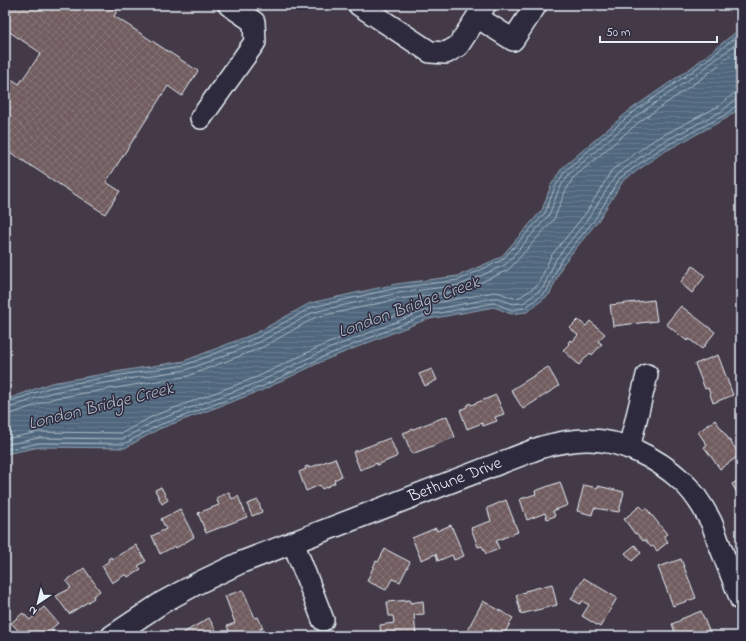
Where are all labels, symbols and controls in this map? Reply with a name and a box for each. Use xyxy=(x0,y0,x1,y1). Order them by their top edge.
scale bar xyxy=(600,18,717,44)
text: 50 m xyxy=(606,24,630,42)
water label: London Bridge Creek xyxy=(335,270,484,346)
water label: London Bridge Creek xyxy=(26,376,177,438)
street label: Bethune Drive xyxy=(404,451,506,510)
north arrow xyxy=(18,583,58,623)
text: N xyxy=(25,602,40,619)

